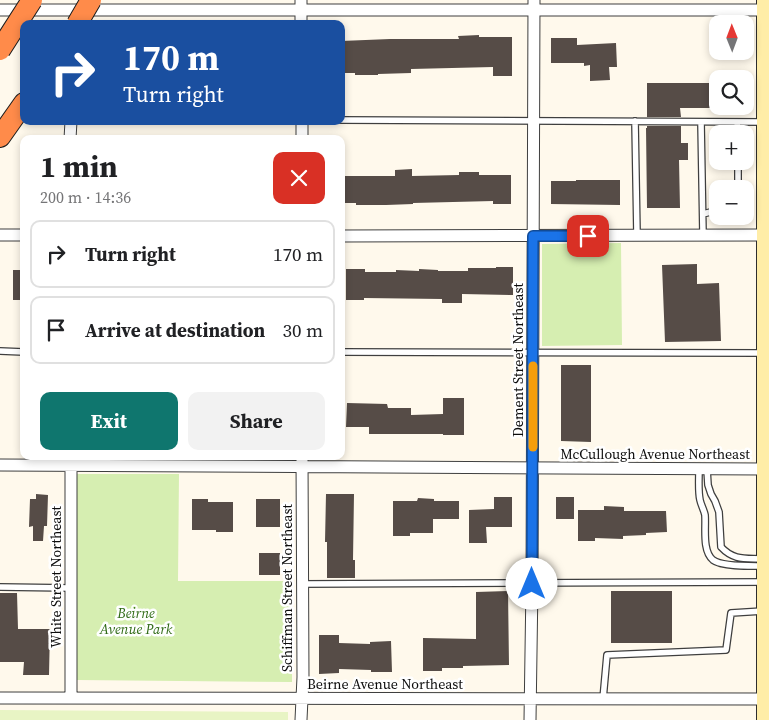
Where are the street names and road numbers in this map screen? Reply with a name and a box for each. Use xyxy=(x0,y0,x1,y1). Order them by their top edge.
street label: Dement Street Northeast xyxy=(508,282,528,437)
street label: McCullough Avenue Northeast xyxy=(560,444,750,464)
street label: Schiffman Street Northeast xyxy=(277,503,297,672)
street label: White Street Northeast xyxy=(46,505,66,648)
street label: Beirne Avenue Northeast xyxy=(307,674,463,694)

